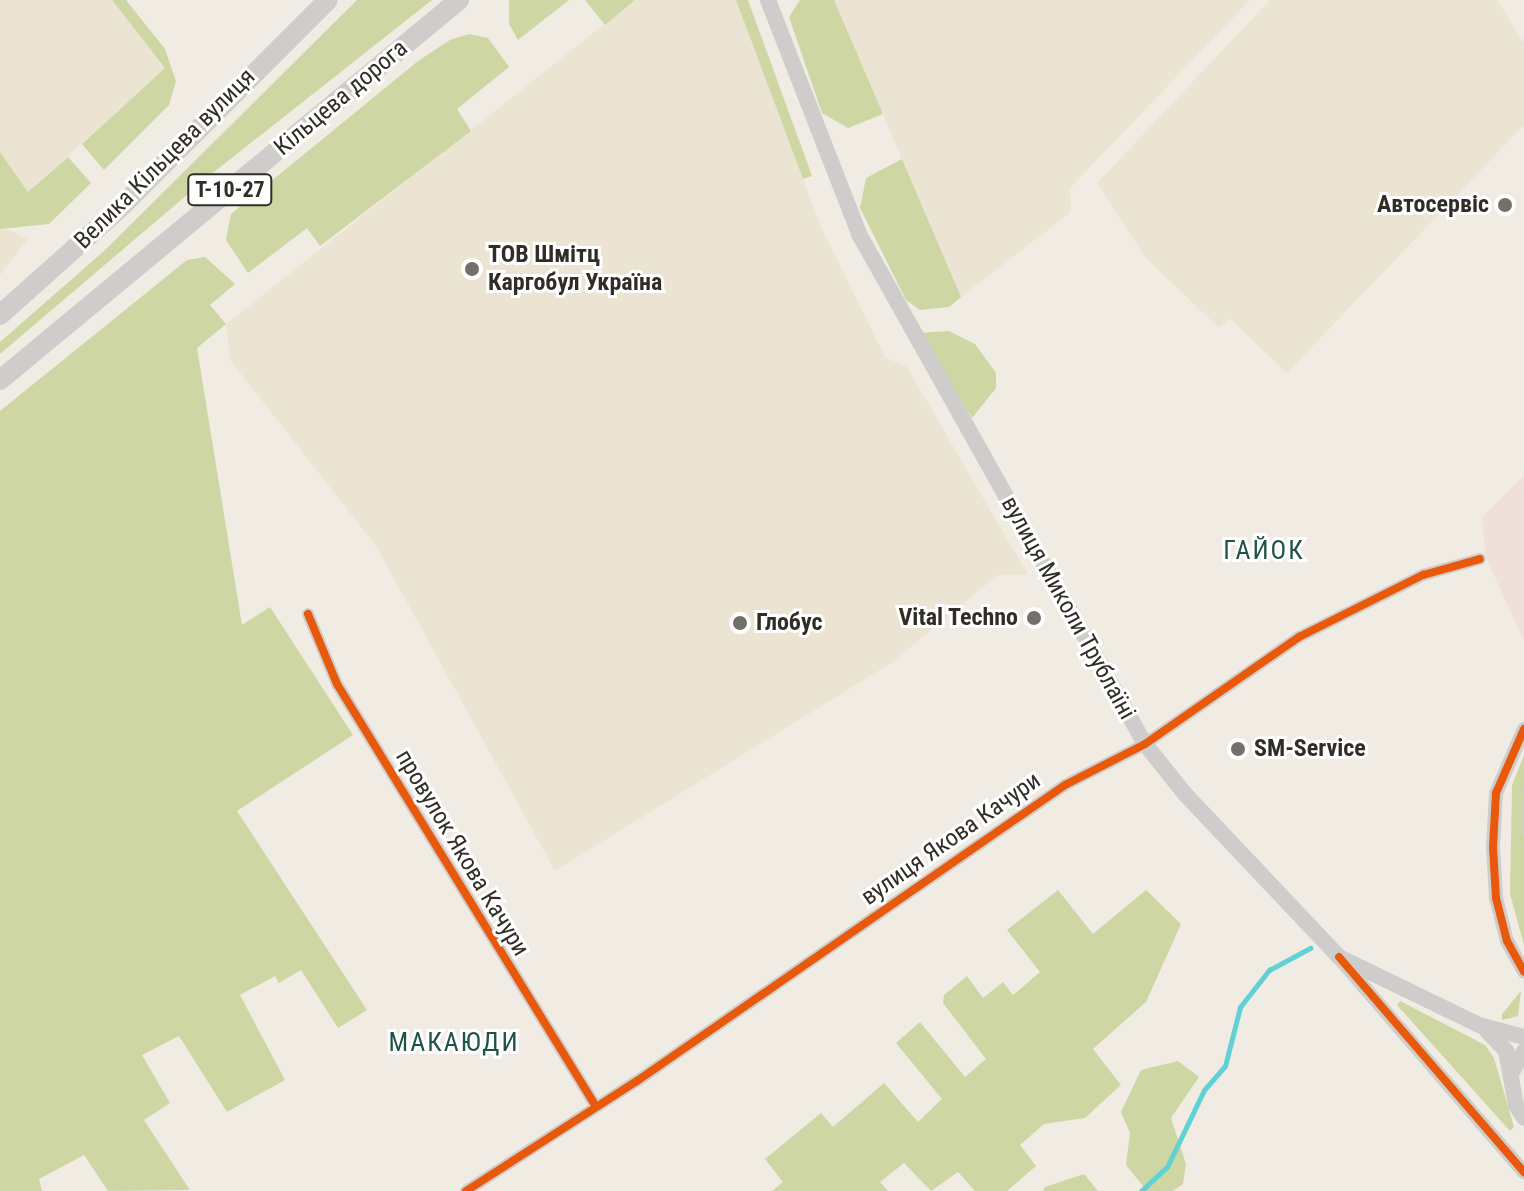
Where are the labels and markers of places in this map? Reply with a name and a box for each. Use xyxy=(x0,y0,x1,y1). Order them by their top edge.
place label: Автосервіс xyxy=(1377,191,1489,219)
marker: Автосервіс xyxy=(1496,196,1514,214)
place label: ТОВ Шмітц Каргобул Україна xyxy=(488,241,662,297)
marker: ТОВ Шмітц Каргобул Україна xyxy=(463,260,481,278)
place label: Vital Techno xyxy=(898,604,1018,632)
place label: Глобус xyxy=(756,609,822,637)
marker: Vital Techno xyxy=(1025,609,1043,627)
marker: Глобус xyxy=(731,614,749,632)
place label: SM-Service xyxy=(1254,735,1366,763)
marker: SM-Service xyxy=(1229,740,1247,758)

